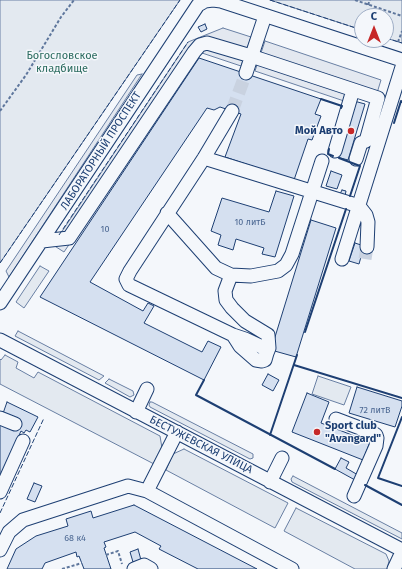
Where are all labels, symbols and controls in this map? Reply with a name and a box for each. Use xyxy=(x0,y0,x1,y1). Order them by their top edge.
north arrow xyxy=(354,8,394,48)
text: С xyxy=(371,10,377,23)
park label: Богословское кладбище xyxy=(26,49,98,75)
street label: ЛАБОРАТОРНЫЙ ПРОСПЕКТ xyxy=(58,89,144,213)
place label: Мой Авто xyxy=(295,124,343,138)
marker: Мой Авто xyxy=(346,126,356,136)
house number: 10 литБ xyxy=(234,217,266,227)
house number: 10 xyxy=(101,224,109,234)
house number: 72 литВ xyxy=(360,405,390,415)
street label: БЕСТУЖЕВСКАЯ УЛИЦА xyxy=(147,413,255,477)
place label: Sport club "Avangard" xyxy=(325,419,381,445)
marker: Sport club "Avangard" xyxy=(312,427,322,437)
house number: 68 к4 xyxy=(64,533,86,543)

